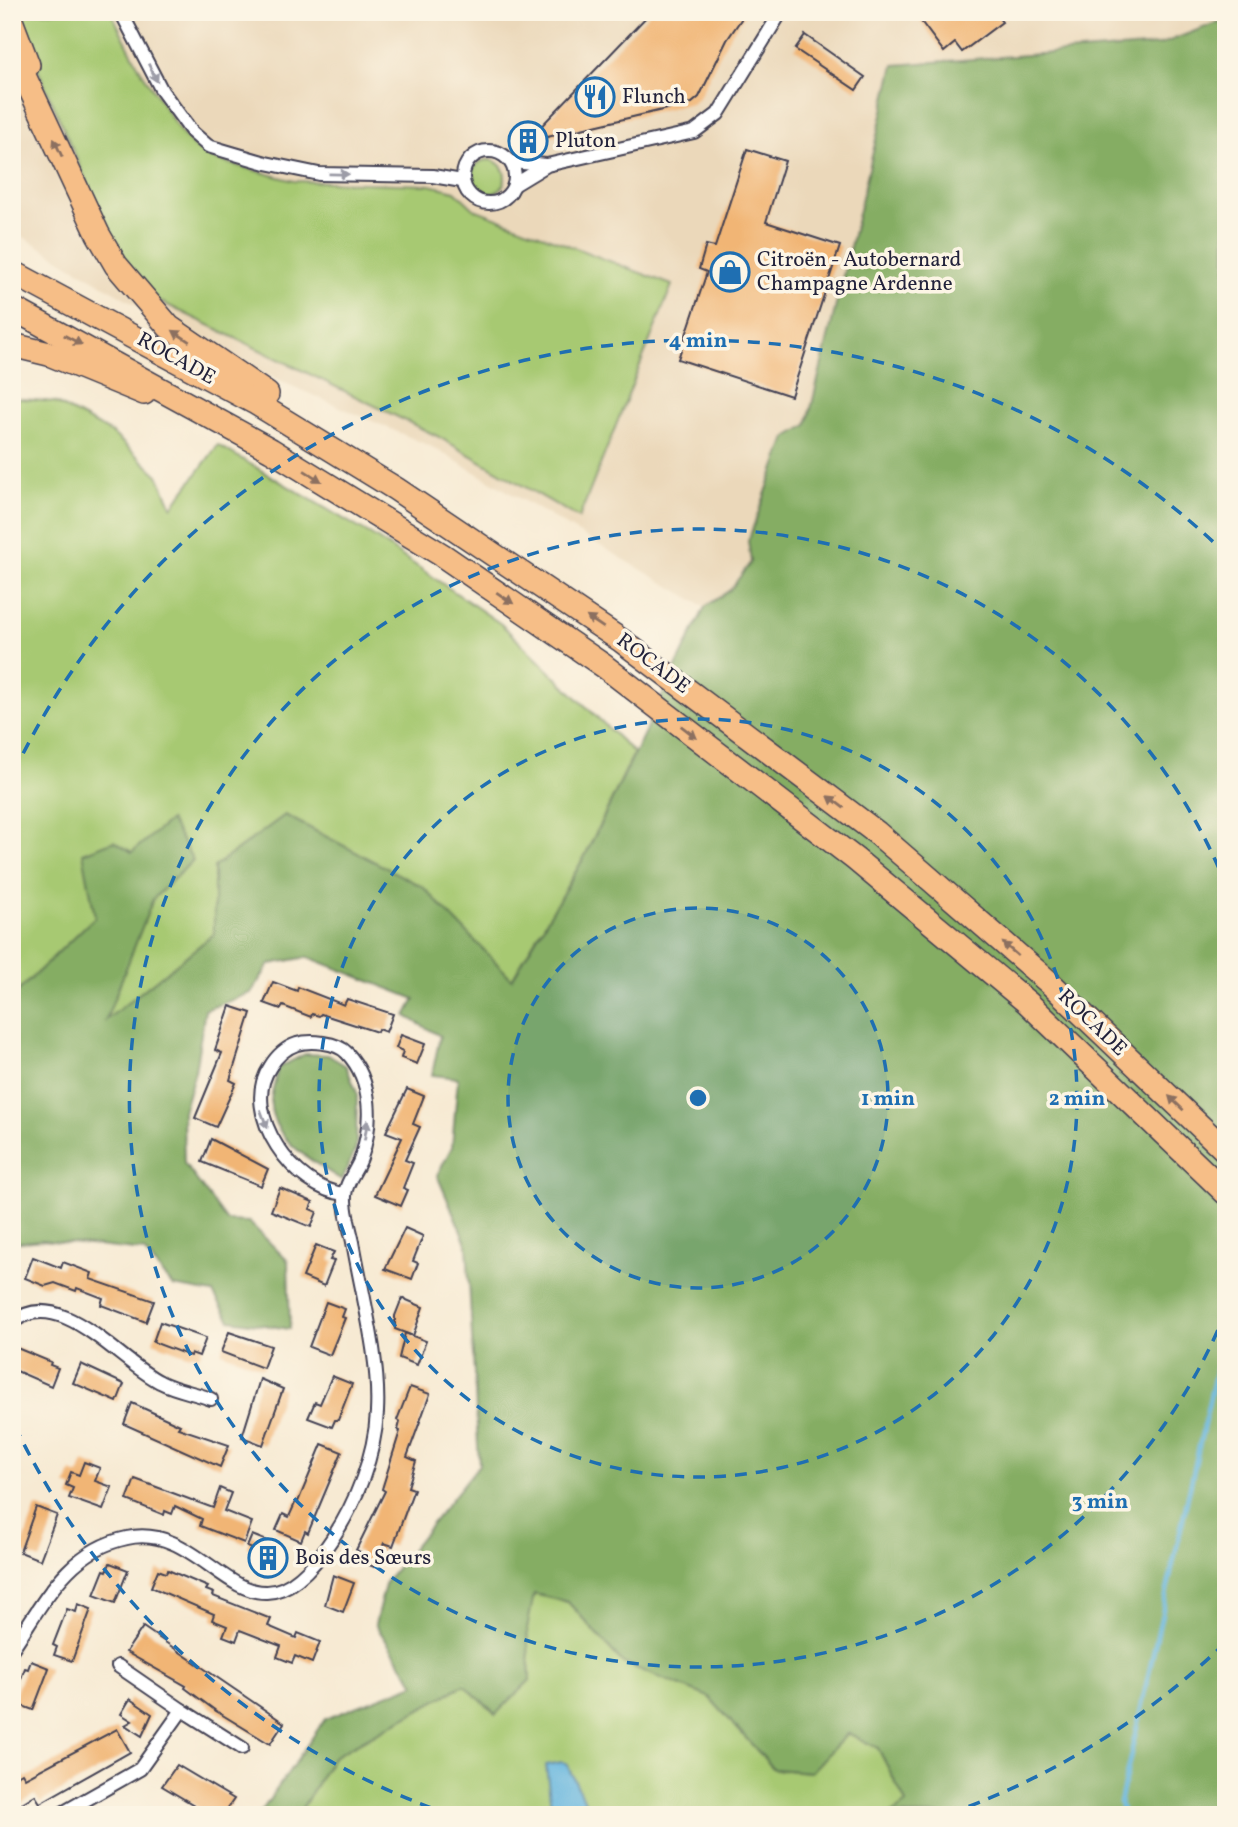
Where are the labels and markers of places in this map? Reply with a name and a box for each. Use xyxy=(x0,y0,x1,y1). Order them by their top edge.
restaurant icon: Flunch xyxy=(574,76,616,118)
place label: Flunch xyxy=(622,83,686,112)
building icon: Pluton xyxy=(507,120,549,162)
place label: Pluton xyxy=(555,127,616,156)
place label: Citroën - Autobernard Champagne Ardenne xyxy=(757,246,961,299)
shop icon: Citroën - Autobernard Champagne Ardenne xyxy=(709,251,751,293)
centre of rings xyxy=(686,1086,710,1110)
building icon: Bois des Sœurs xyxy=(247,1537,289,1579)
place label: Bois des Sœurs xyxy=(295,1544,431,1573)

